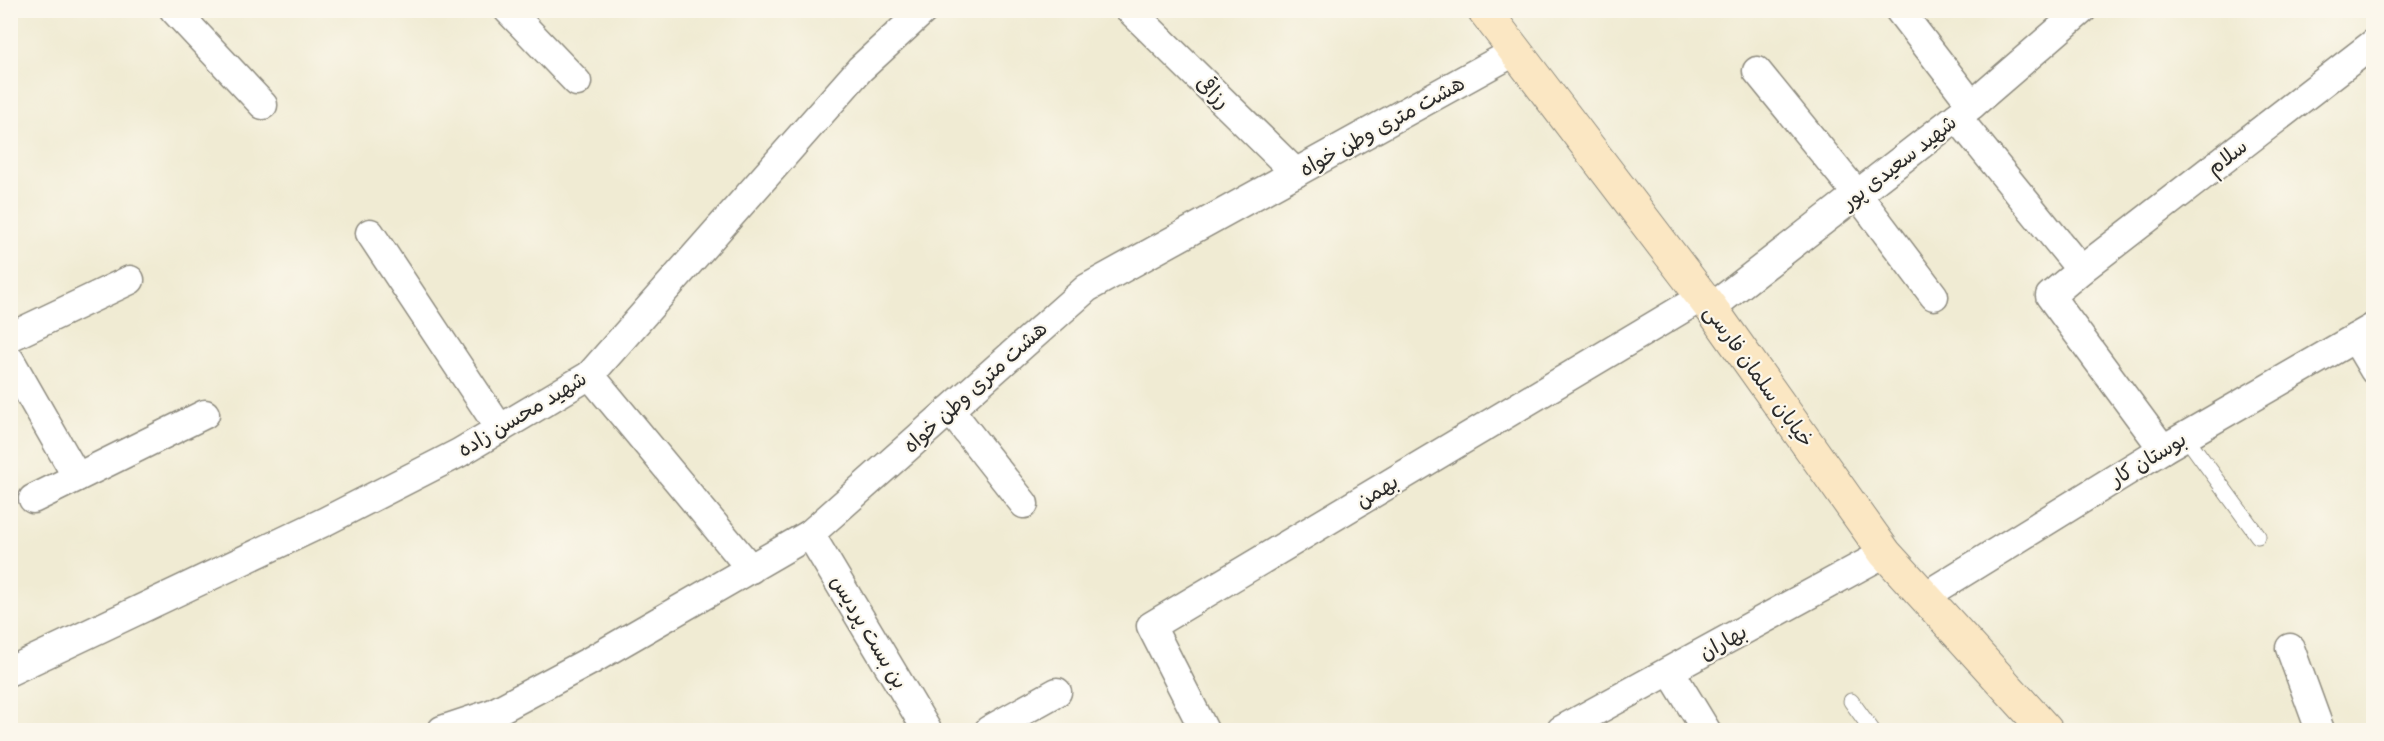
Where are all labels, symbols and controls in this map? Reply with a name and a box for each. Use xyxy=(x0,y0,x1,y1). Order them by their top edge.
street label: رزاقی xyxy=(1187,70,1236,118)
street label: هشت متری وطن خواه xyxy=(1295,71,1472,187)
street label: شهید سعیدی پور xyxy=(1835,110,1965,220)
street label: سلام xyxy=(2202,134,2256,185)
street label: خیابان سلمان فارسی xyxy=(1694,300,1819,455)
street label: هشت متری وطن خواه xyxy=(898,316,1056,462)
street label: شهید محسن زاده xyxy=(453,366,594,467)
street label: بوستان کار xyxy=(2104,427,2194,497)
street label: بهمن xyxy=(1351,469,1406,518)
street label: بن بست پردیس xyxy=(821,571,912,696)
street label: بهاران xyxy=(1695,619,1754,670)

